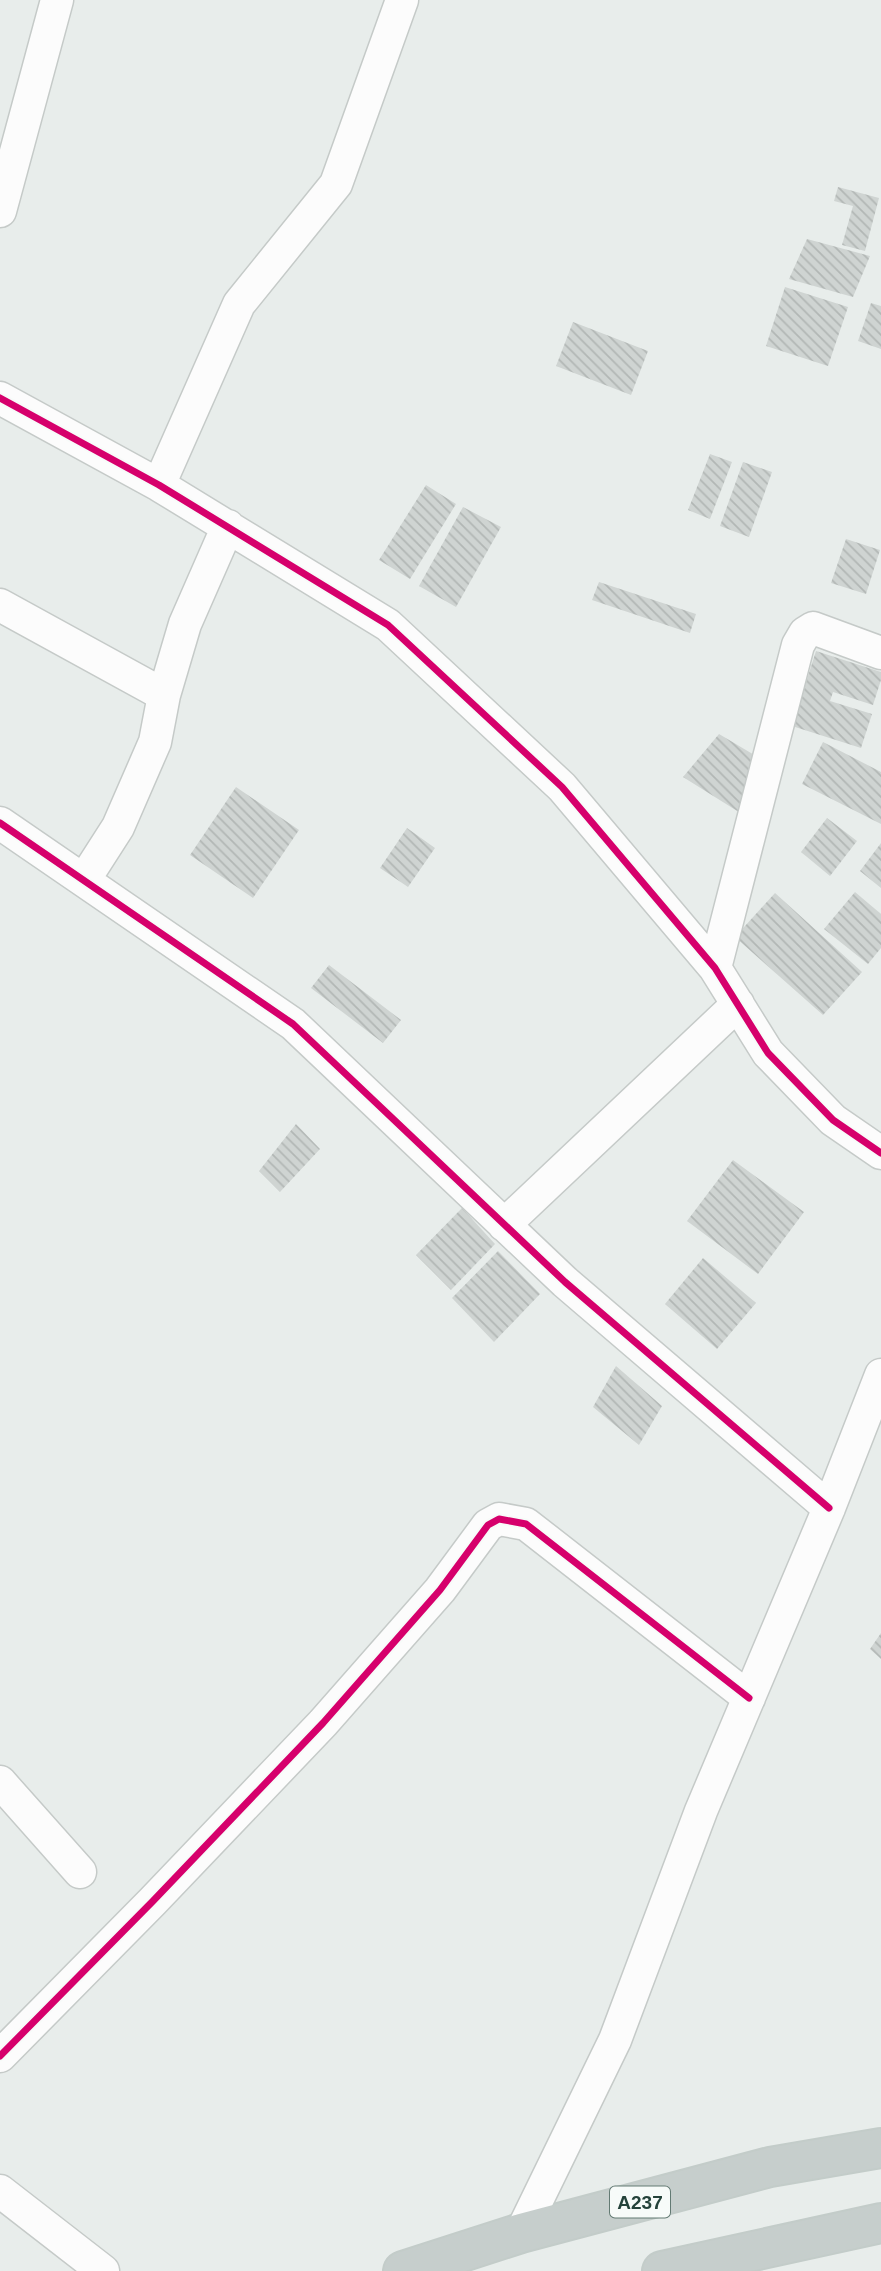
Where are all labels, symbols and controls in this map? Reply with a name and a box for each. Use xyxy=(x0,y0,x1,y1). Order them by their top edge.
road number: A237 xyxy=(610,2186,670,2218)

